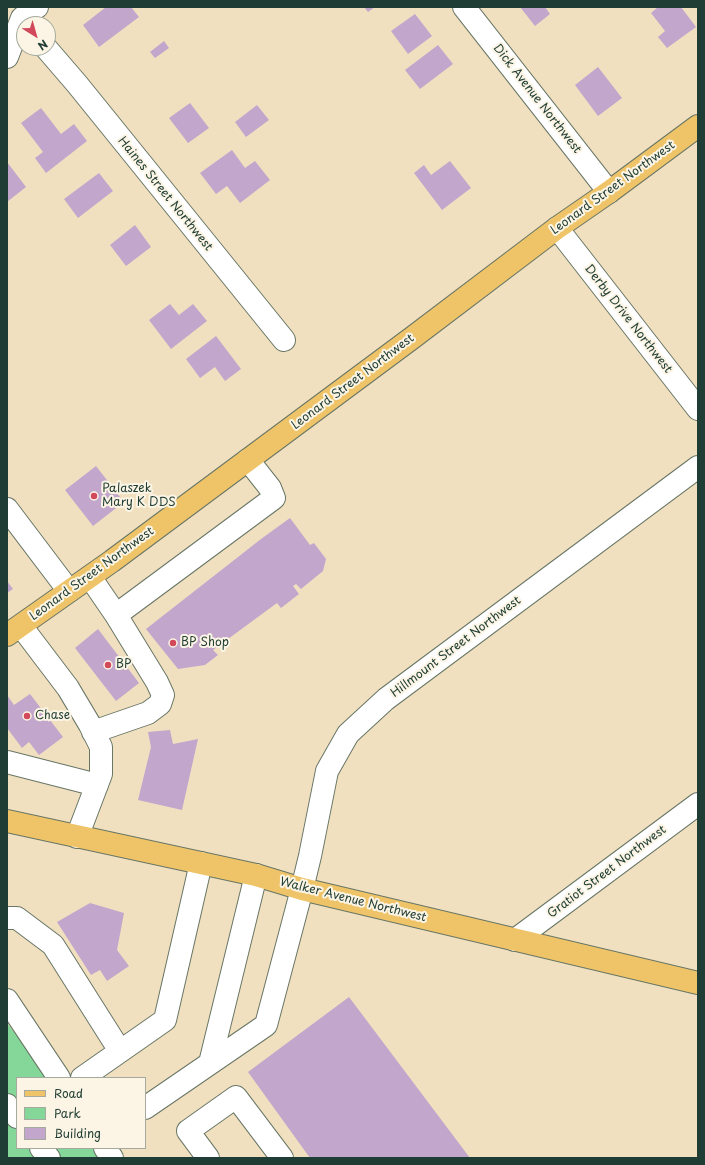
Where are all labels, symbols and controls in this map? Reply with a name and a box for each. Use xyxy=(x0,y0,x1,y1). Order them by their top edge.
north arrow xyxy=(16,16,56,56)
text: N xyxy=(34,36,52,55)
street label: Dick Avenue Northwest xyxy=(490,42,584,156)
street label: Haines Street Northwest xyxy=(115,134,215,254)
street label: Leonard Street Northwest xyxy=(548,138,678,238)
street label: Derby Drive Northwest xyxy=(581,262,675,376)
street label: Leonard Street Northwest xyxy=(289,331,417,433)
place label: Palaszek Mary K DDS xyxy=(102,482,176,510)
marker: Palaszek Mary K DDS xyxy=(89,491,99,501)
street label: Leonard Street Northwest xyxy=(27,524,157,624)
street label: Hillmount Street Northwest xyxy=(388,593,524,701)
place label: BP Shop xyxy=(181,636,229,650)
marker: BP Shop xyxy=(168,638,178,648)
place label: BP xyxy=(116,658,131,672)
marker: BP xyxy=(103,660,113,670)
place label: Chase xyxy=(35,709,70,723)
marker: Chase xyxy=(22,711,32,721)
street label: Gratiot Street Northwest xyxy=(545,823,669,921)
street label: Walker Avenue Northwest xyxy=(278,875,428,925)
legend xyxy=(16,1077,146,1149)
text: Road xyxy=(54,1084,83,1102)
text: Park xyxy=(54,1104,81,1122)
text: Building xyxy=(54,1124,101,1142)

